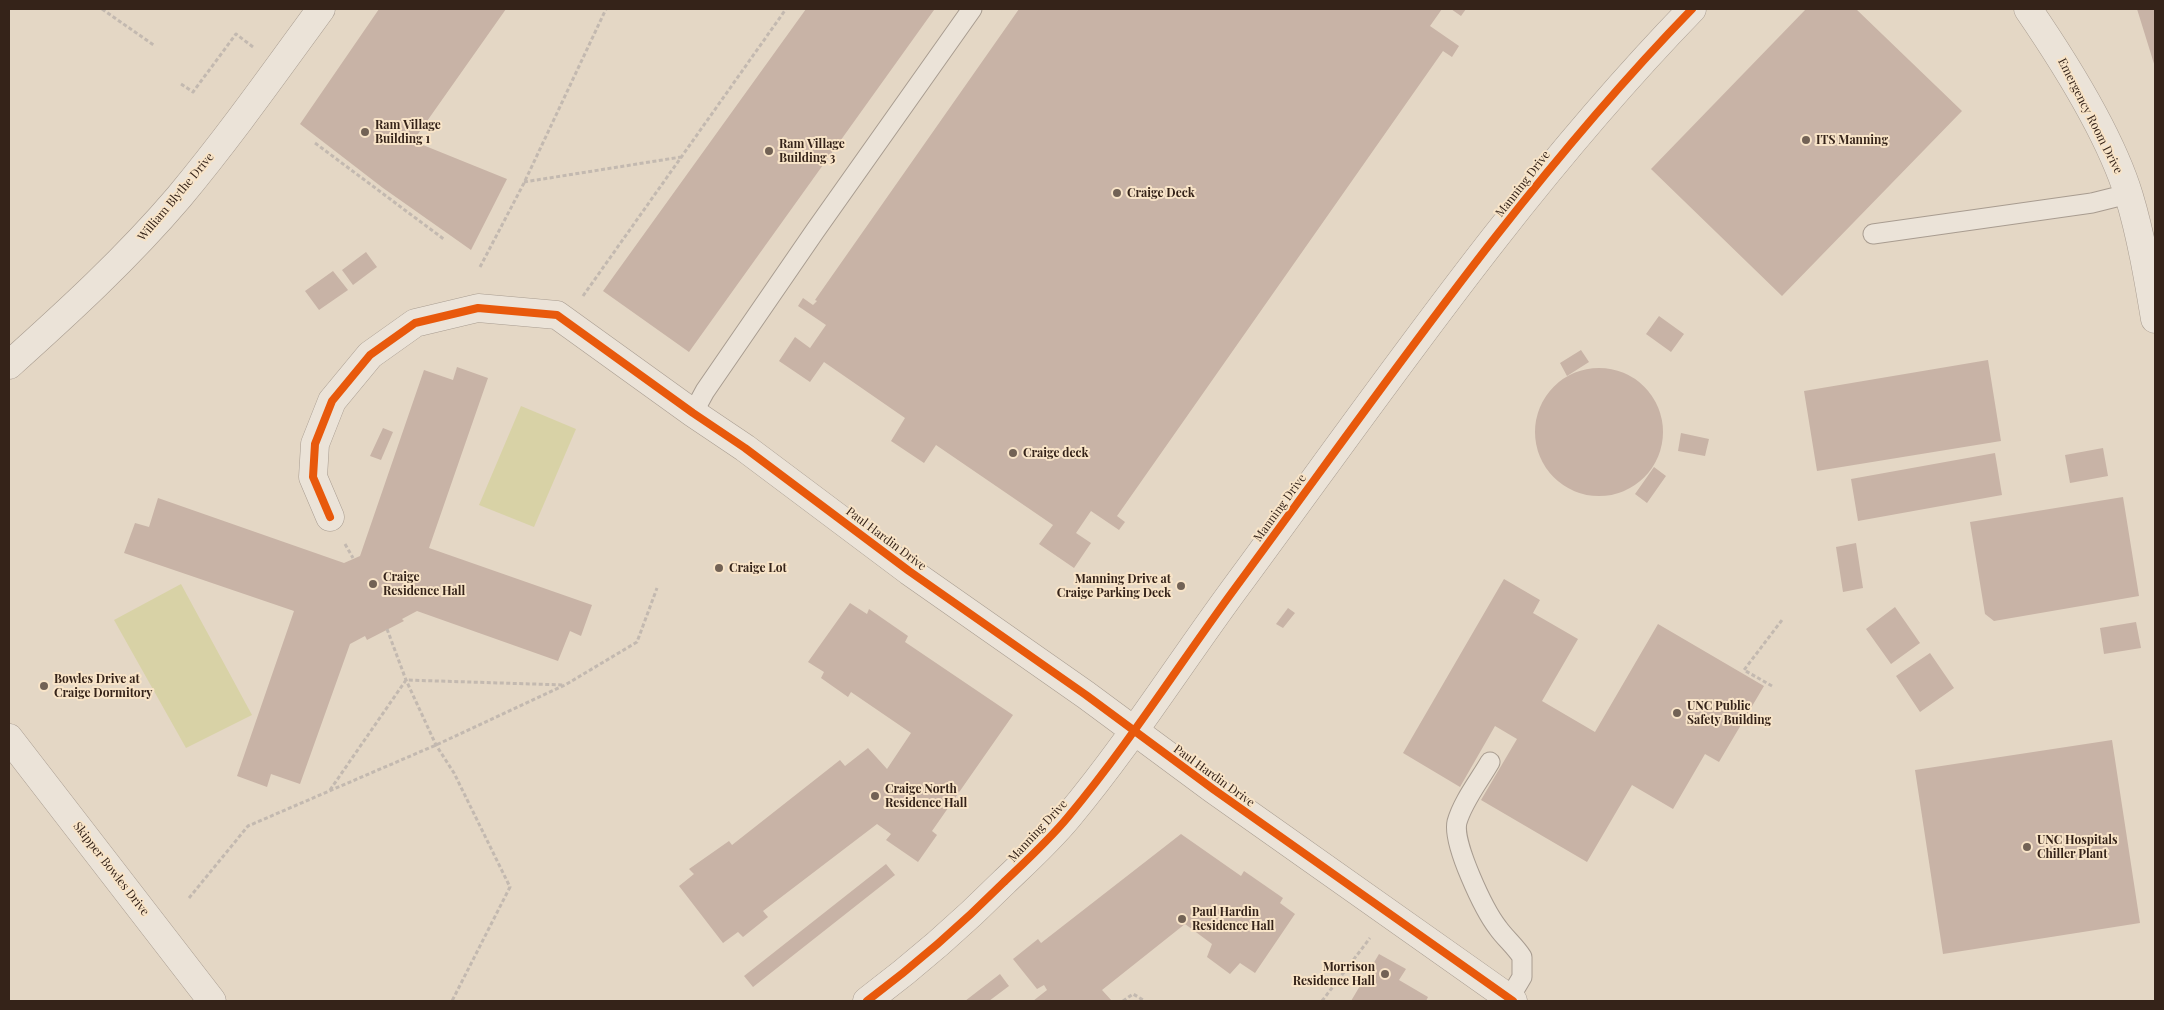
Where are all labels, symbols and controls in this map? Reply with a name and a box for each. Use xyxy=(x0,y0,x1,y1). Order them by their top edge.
street label: Emergency Room Drive xyxy=(2055,56,2125,176)
place label: Ram Village Building 1 xyxy=(375,118,441,146)
marker: Ram Village Building 1 xyxy=(359,126,371,138)
place label: ITS Manning xyxy=(1816,133,1888,147)
marker: ITS Manning xyxy=(1800,134,1812,146)
place label: Ram Village Building 3 xyxy=(779,137,845,165)
marker: Ram Village Building 3 xyxy=(763,145,775,157)
street label: Manning Drive xyxy=(1493,148,1553,220)
street label: William Blythe Drive xyxy=(135,150,217,244)
place label: Craige Deck xyxy=(1127,186,1195,200)
marker: Craige Deck xyxy=(1111,187,1123,199)
place label: Craige deck xyxy=(1023,446,1089,460)
marker: Craige deck xyxy=(1007,447,1019,459)
street label: Manning Drive xyxy=(1251,471,1309,545)
street label: Paul Hardin Drive xyxy=(843,504,929,574)
place label: Craige Lot xyxy=(729,561,787,575)
marker: Craige Lot xyxy=(713,562,725,574)
place label: Craige Residence Hall xyxy=(383,570,465,598)
place label: Manning Drive at Craige Parking Deck xyxy=(1057,572,1171,600)
marker: Craige Residence Hall xyxy=(367,578,379,590)
marker: Manning Drive at Craige Parking Deck xyxy=(1175,580,1187,592)
place label: Bowles Drive at Craige Dormitory xyxy=(54,672,152,700)
marker: Bowles Drive at Craige Dormitory xyxy=(38,680,50,692)
place label: UNC Public Safety Building xyxy=(1687,699,1771,727)
marker: UNC Public Safety Building xyxy=(1671,707,1683,719)
street label: Paul Hardin Drive xyxy=(1171,742,1257,810)
place label: Craige North Residence Hall xyxy=(885,782,967,810)
marker: Craige North Residence Hall xyxy=(869,790,881,802)
street label: Manning Drive xyxy=(1005,797,1071,865)
street label: Skipper Bowles Drive xyxy=(70,819,152,919)
place label: UNC Hospitals Chiller Plant xyxy=(2037,833,2117,861)
marker: UNC Hospitals Chiller Plant xyxy=(2021,841,2033,853)
place label: Paul Hardin Residence Hall xyxy=(1192,905,1274,933)
marker: Paul Hardin Residence Hall xyxy=(1176,913,1188,925)
place label: Morrison Residence Hall xyxy=(1293,960,1375,988)
marker: Morrison Residence Hall xyxy=(1379,968,1391,980)

